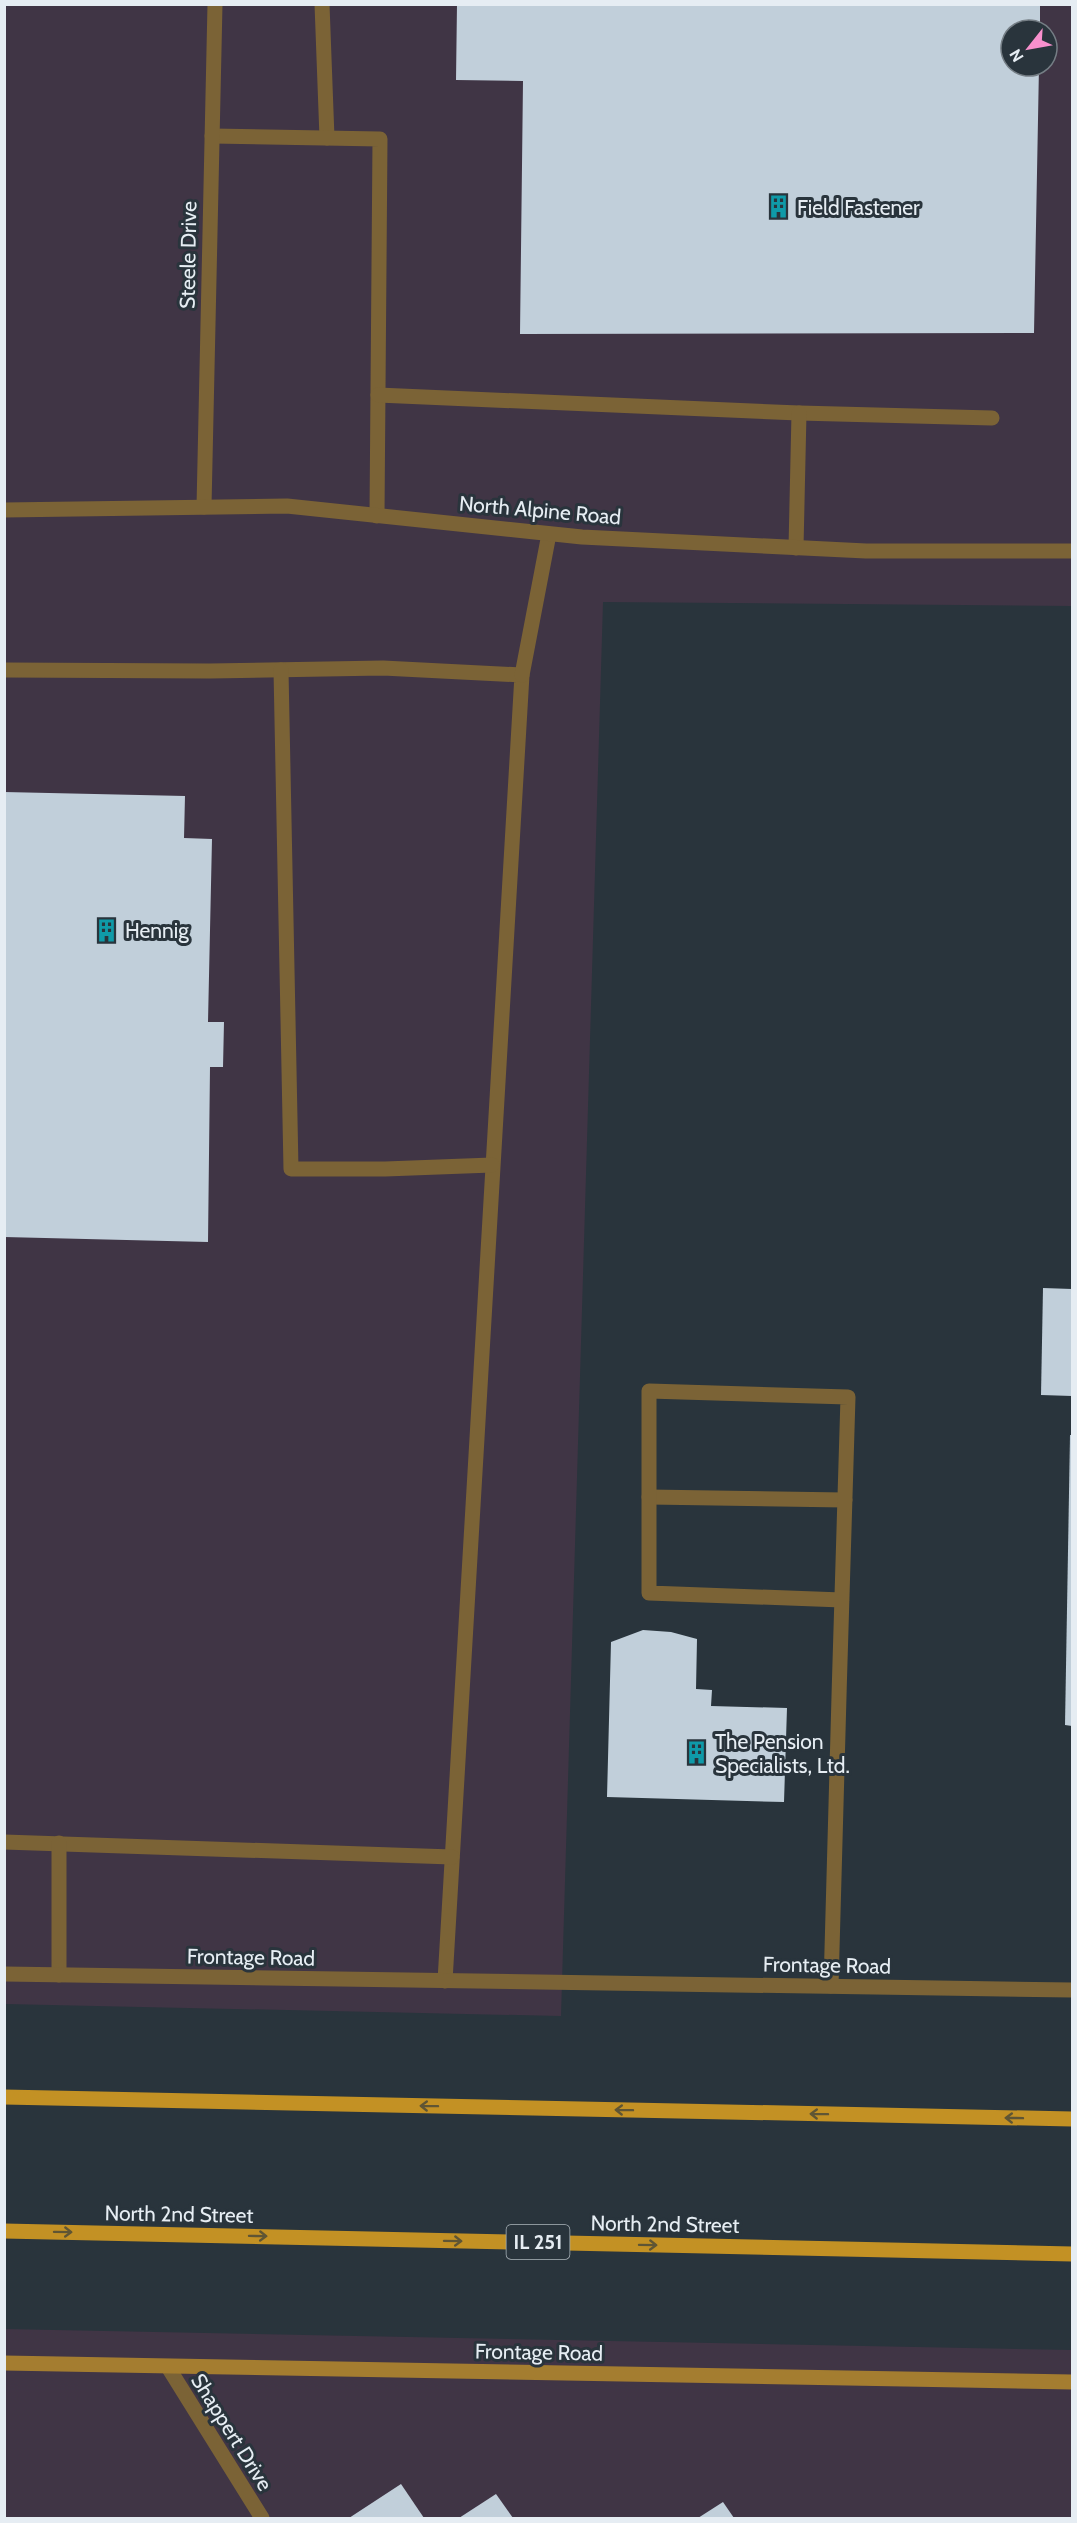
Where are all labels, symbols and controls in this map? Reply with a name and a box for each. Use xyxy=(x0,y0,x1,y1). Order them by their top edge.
north arrow xyxy=(999,18,1059,78)
text: N xyxy=(1006,46,1028,65)
building icon: Field Fastener xyxy=(766,194,792,220)
place label: Field Fastener xyxy=(797,195,920,220)
street label: Steele Drive xyxy=(175,201,201,309)
street label: North Alpine Road xyxy=(458,490,622,530)
building icon: Hennig xyxy=(94,917,120,943)
place label: Hennig xyxy=(125,918,189,943)
place label: The Pension Specialists, Ltd. xyxy=(715,1729,850,1778)
building icon: The Pension Specialists, Ltd. xyxy=(684,1740,710,1766)
street label: Frontage Road xyxy=(187,1943,315,1971)
street label: Frontage Road xyxy=(763,1951,891,1979)
one-way arrow xyxy=(420,2100,440,2112)
one-way arrow xyxy=(615,2104,635,2116)
one-way arrow xyxy=(810,2108,830,2120)
one-way arrow xyxy=(1005,2112,1025,2124)
street label: North 2nd Street xyxy=(104,2200,254,2228)
street label: North 2nd Street xyxy=(590,2210,740,2238)
road number: IL 251 xyxy=(506,2225,570,2259)
one-way arrow xyxy=(52,2226,72,2238)
one-way arrow xyxy=(247,2231,267,2242)
one-way arrow xyxy=(442,2235,462,2246)
one-way arrow xyxy=(637,2239,657,2251)
street label: Frontage Road xyxy=(475,2338,603,2366)
street label: Shappert Drive xyxy=(186,2369,278,2495)

